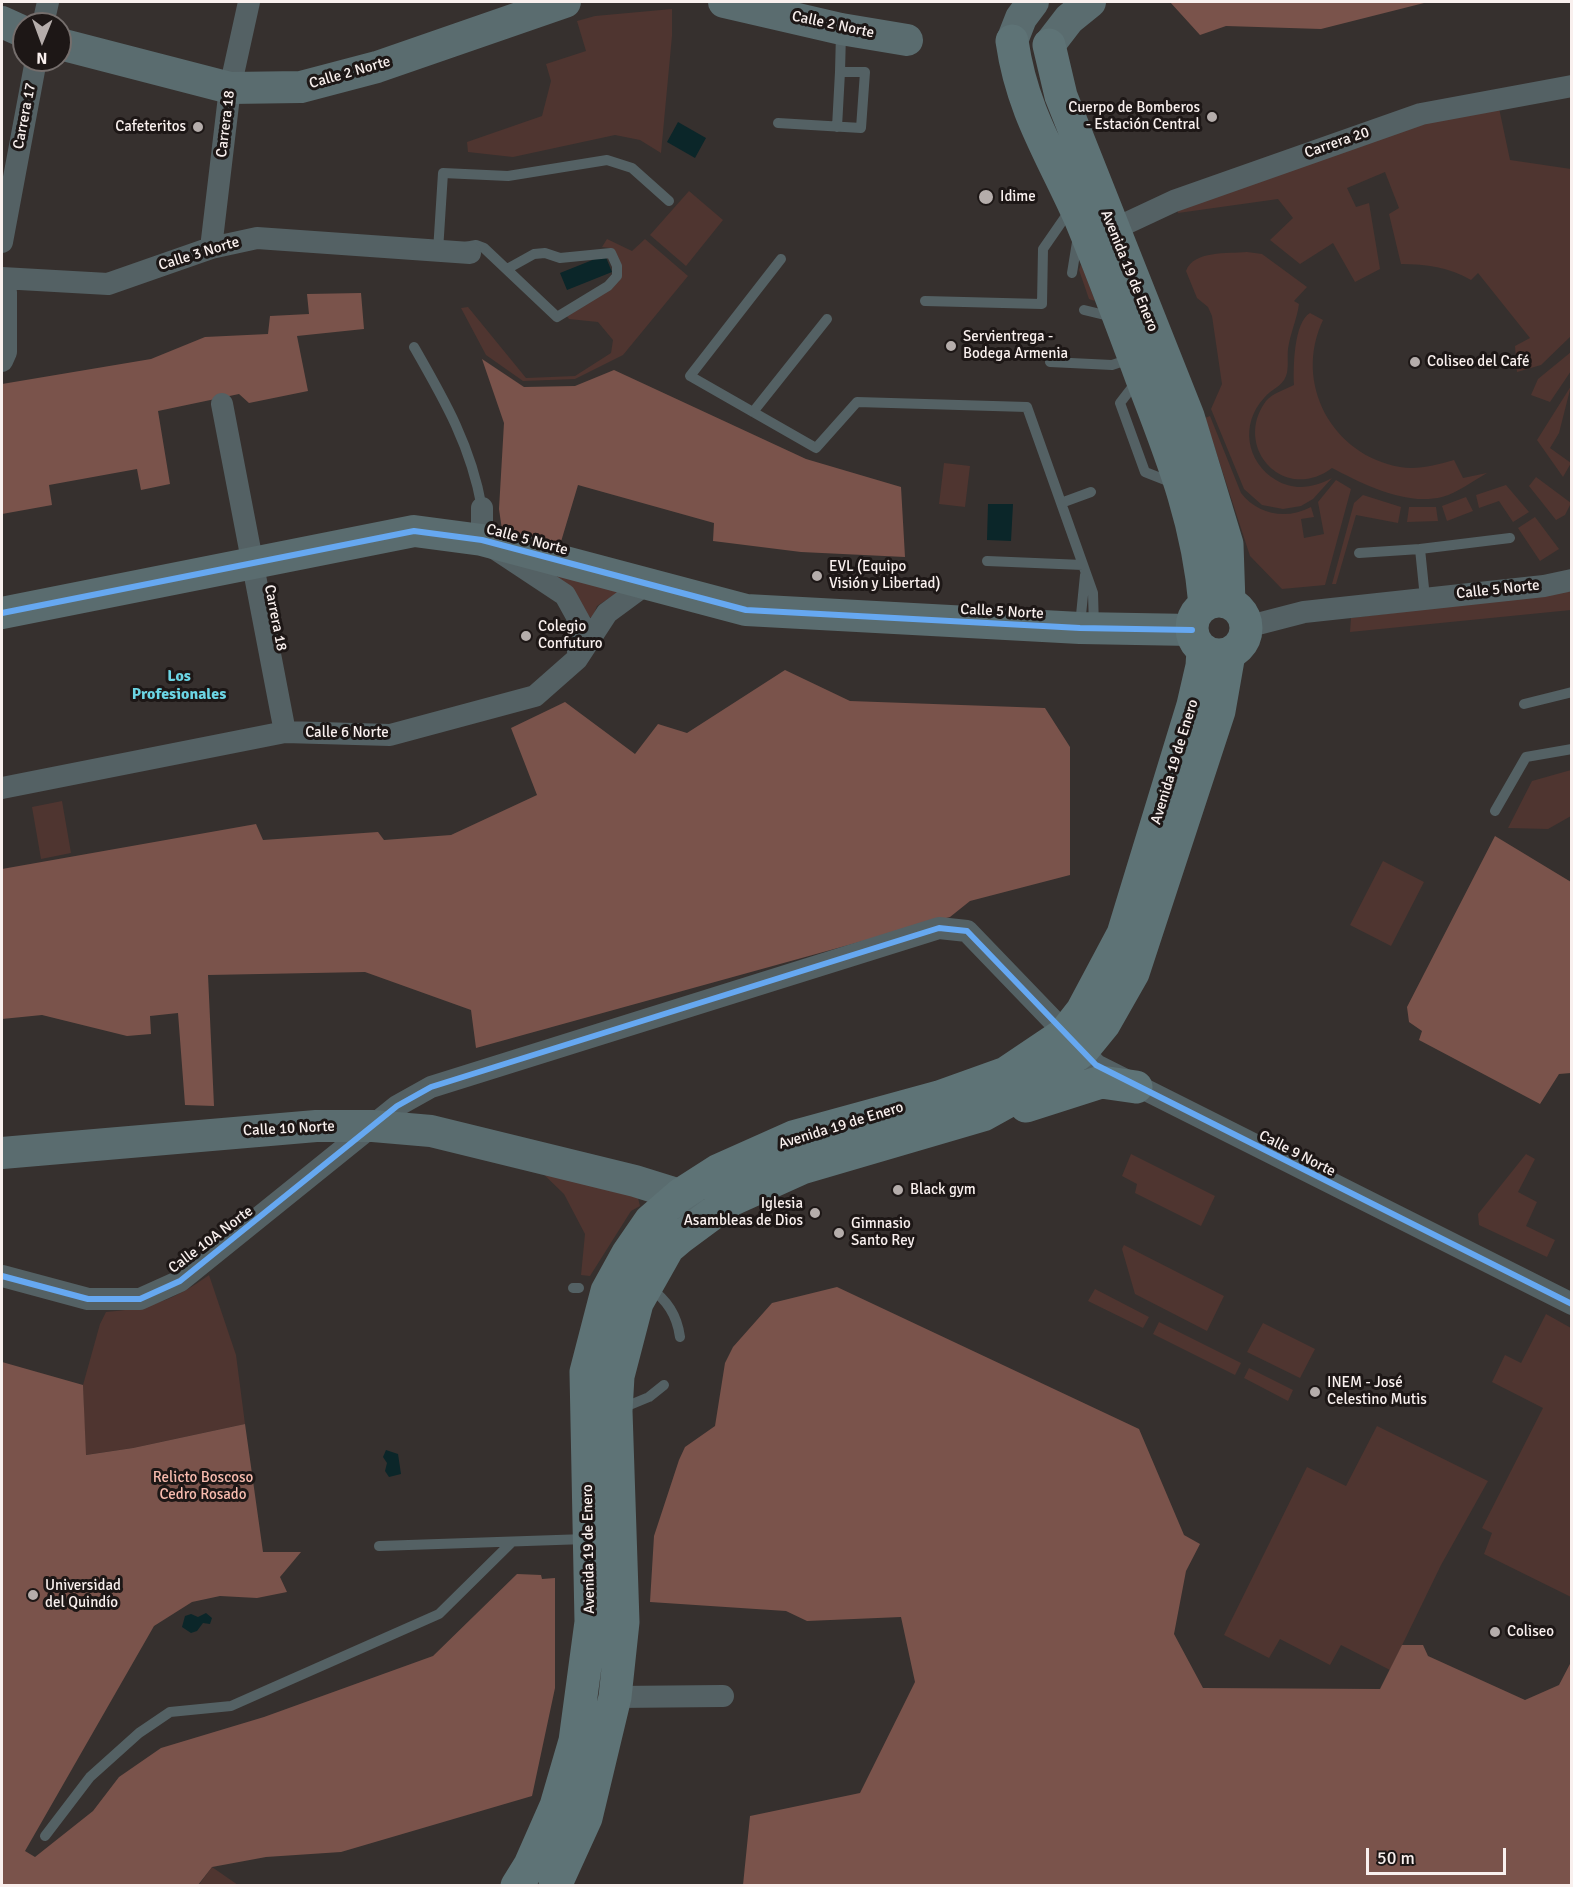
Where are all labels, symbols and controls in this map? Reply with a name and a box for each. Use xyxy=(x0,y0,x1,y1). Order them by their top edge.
street label: Calle 2 Norte xyxy=(790,7,876,43)
north arrow xyxy=(12,12,72,72)
text: N xyxy=(36,48,47,68)
street label: Calle 2 Norte xyxy=(307,53,393,93)
street label: Carrera 17 xyxy=(10,81,40,151)
street label: Carrera 18 xyxy=(213,89,239,159)
place label: Cuerpo de Bomberos - Estación Central xyxy=(1068,99,1200,134)
marker: Cuerpo de Bomberos - Estación Central xyxy=(1205,110,1219,124)
place label: Cafeteritos xyxy=(115,118,186,136)
marker: Cafeteritos xyxy=(191,120,205,134)
street label: Carrera 20 xyxy=(1302,124,1372,162)
marker: Idime xyxy=(977,188,995,206)
place label: Idime xyxy=(1000,188,1036,206)
street label: Avenida 19 de Enero xyxy=(1096,208,1162,334)
street label: Calle 3 Norte xyxy=(156,233,242,275)
place label: Servientrega - Bodega Armenia xyxy=(963,328,1068,363)
marker: Servientrega - Bodega Armenia xyxy=(944,339,958,353)
place label: Coliseo del Café xyxy=(1427,353,1529,371)
marker: Coliseo del Café xyxy=(1408,355,1422,369)
street label: Calle 5 Norte xyxy=(484,520,570,560)
place label: EVL (Equipo Visión y Libertad) xyxy=(829,558,941,593)
marker: EVL (Equipo Visión y Libertad) xyxy=(810,569,824,583)
street label: Calle 5 Norte xyxy=(1455,577,1541,603)
street label: Carrera 18 xyxy=(260,583,290,653)
street label: Calle 5 Norte xyxy=(960,601,1044,623)
place label: Colegio Confuturo xyxy=(538,618,603,653)
marker: Colegio Confuturo xyxy=(519,629,533,643)
district label: Los Profesionales xyxy=(132,667,226,705)
street label: Avenida 19 de Enero xyxy=(1147,697,1203,827)
street label: Calle 6 Norte xyxy=(305,724,389,742)
street label: Avenida 19 de Enero xyxy=(776,1098,906,1154)
street label: Calle 10 Norte xyxy=(243,1118,335,1140)
street label: Calle 9 Norte xyxy=(1256,1127,1338,1181)
place label: Black gym xyxy=(910,1181,976,1199)
marker: Black gym xyxy=(891,1183,905,1197)
place label: Iglesia Asambleas de Dios xyxy=(684,1195,803,1230)
street label: Calle 10A Norte xyxy=(165,1202,257,1278)
marker: Iglesia Asambleas de Dios xyxy=(808,1206,822,1220)
place label: Gimnasio Santo Rey xyxy=(851,1215,914,1250)
marker: Gimnasio Santo Rey xyxy=(832,1226,846,1240)
place label: INEM - José Celestino Mutis xyxy=(1327,1374,1427,1409)
marker: INEM - José Celestino Mutis xyxy=(1308,1385,1322,1399)
park label: Relicto Boscoso Cedro Rosado xyxy=(153,1469,253,1504)
street label: Avenida 19 de Enero xyxy=(579,1484,599,1614)
place label: Universidad del Quindío xyxy=(45,1577,121,1612)
marker: Universidad del Quindío xyxy=(26,1588,40,1602)
place label: Coliseo xyxy=(1507,1623,1554,1641)
marker: Coliseo xyxy=(1488,1625,1502,1639)
scale bar xyxy=(1369,1836,1508,1874)
text: 50 m xyxy=(1377,1847,1415,1869)

